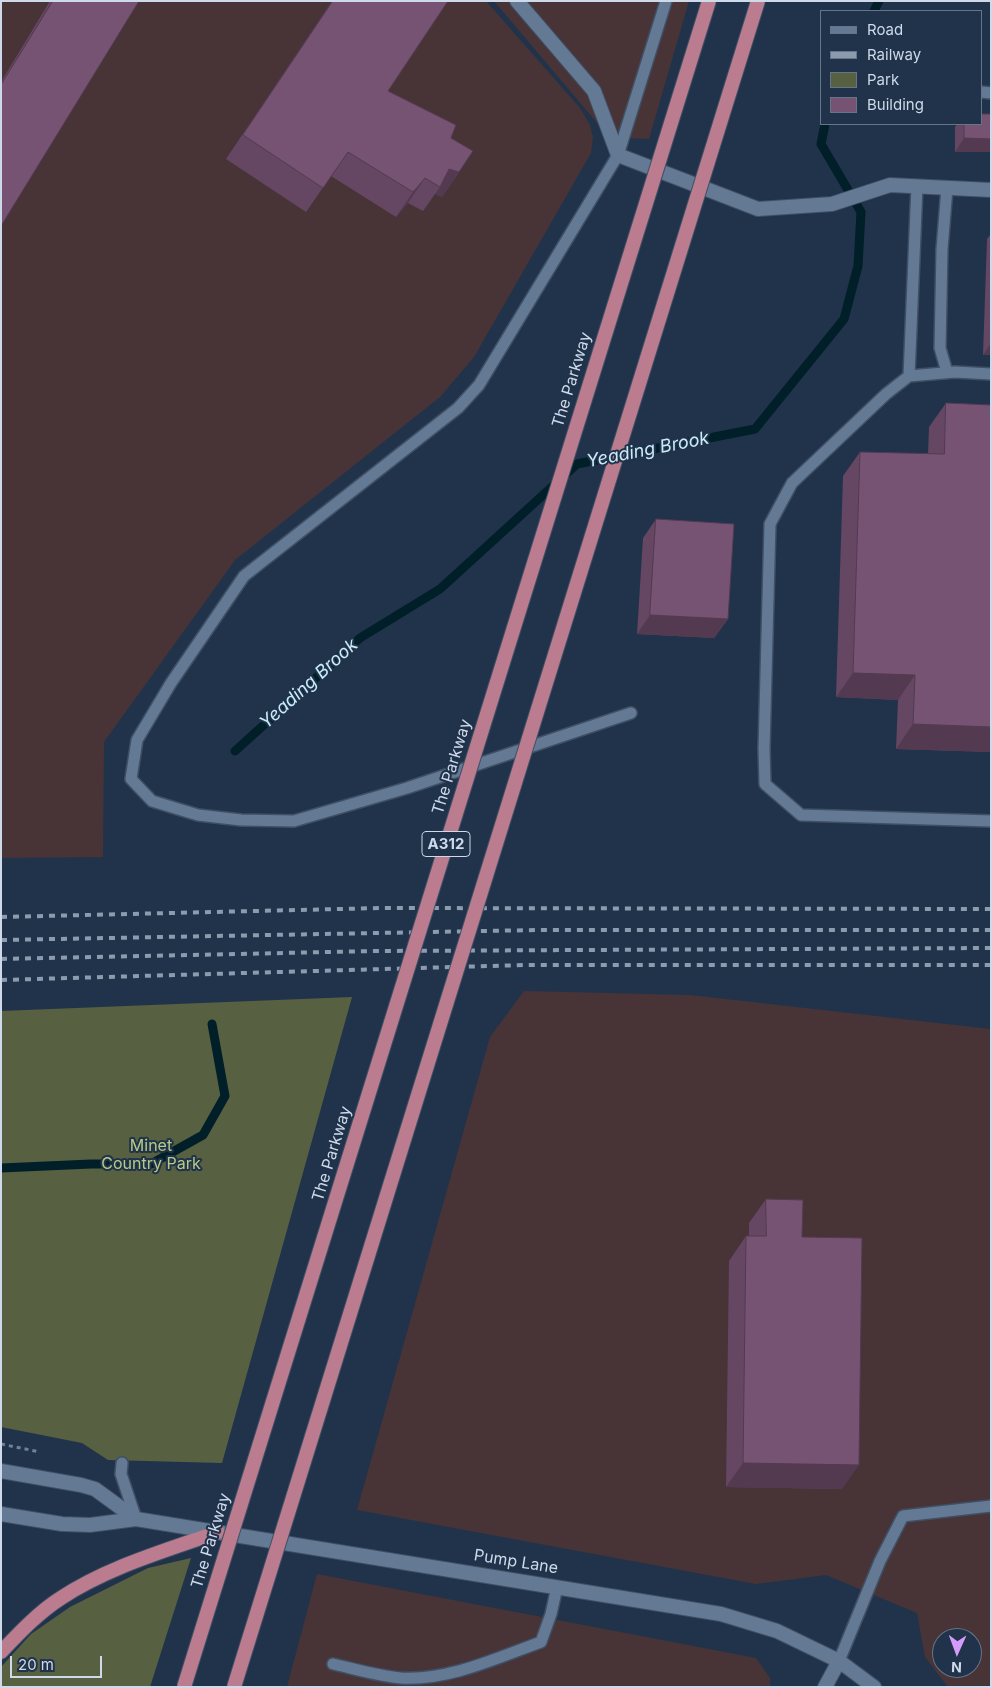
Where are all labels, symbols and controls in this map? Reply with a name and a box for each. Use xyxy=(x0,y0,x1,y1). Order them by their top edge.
legend xyxy=(820,10,982,125)
text: Road xyxy=(867,20,903,39)
text: Railway xyxy=(867,45,921,64)
text: Park xyxy=(867,70,899,89)
text: Building xyxy=(867,95,924,114)
street label: The Parkway xyxy=(548,330,596,430)
water label: Yeading Brook xyxy=(585,428,711,472)
water label: Yeading Brook xyxy=(256,634,362,734)
street label: The Parkway xyxy=(428,717,476,817)
road number: A312 xyxy=(422,832,470,856)
street label: The Parkway xyxy=(308,1104,356,1204)
park label: Minet Country Park xyxy=(101,1136,201,1174)
street label: The Parkway xyxy=(187,1491,235,1591)
street label: Pump Lane xyxy=(473,1546,559,1578)
north arrow xyxy=(932,1628,982,1678)
scale bar xyxy=(12,1646,105,1678)
text: 20 m xyxy=(18,1655,54,1674)
text: N xyxy=(951,1659,962,1676)

